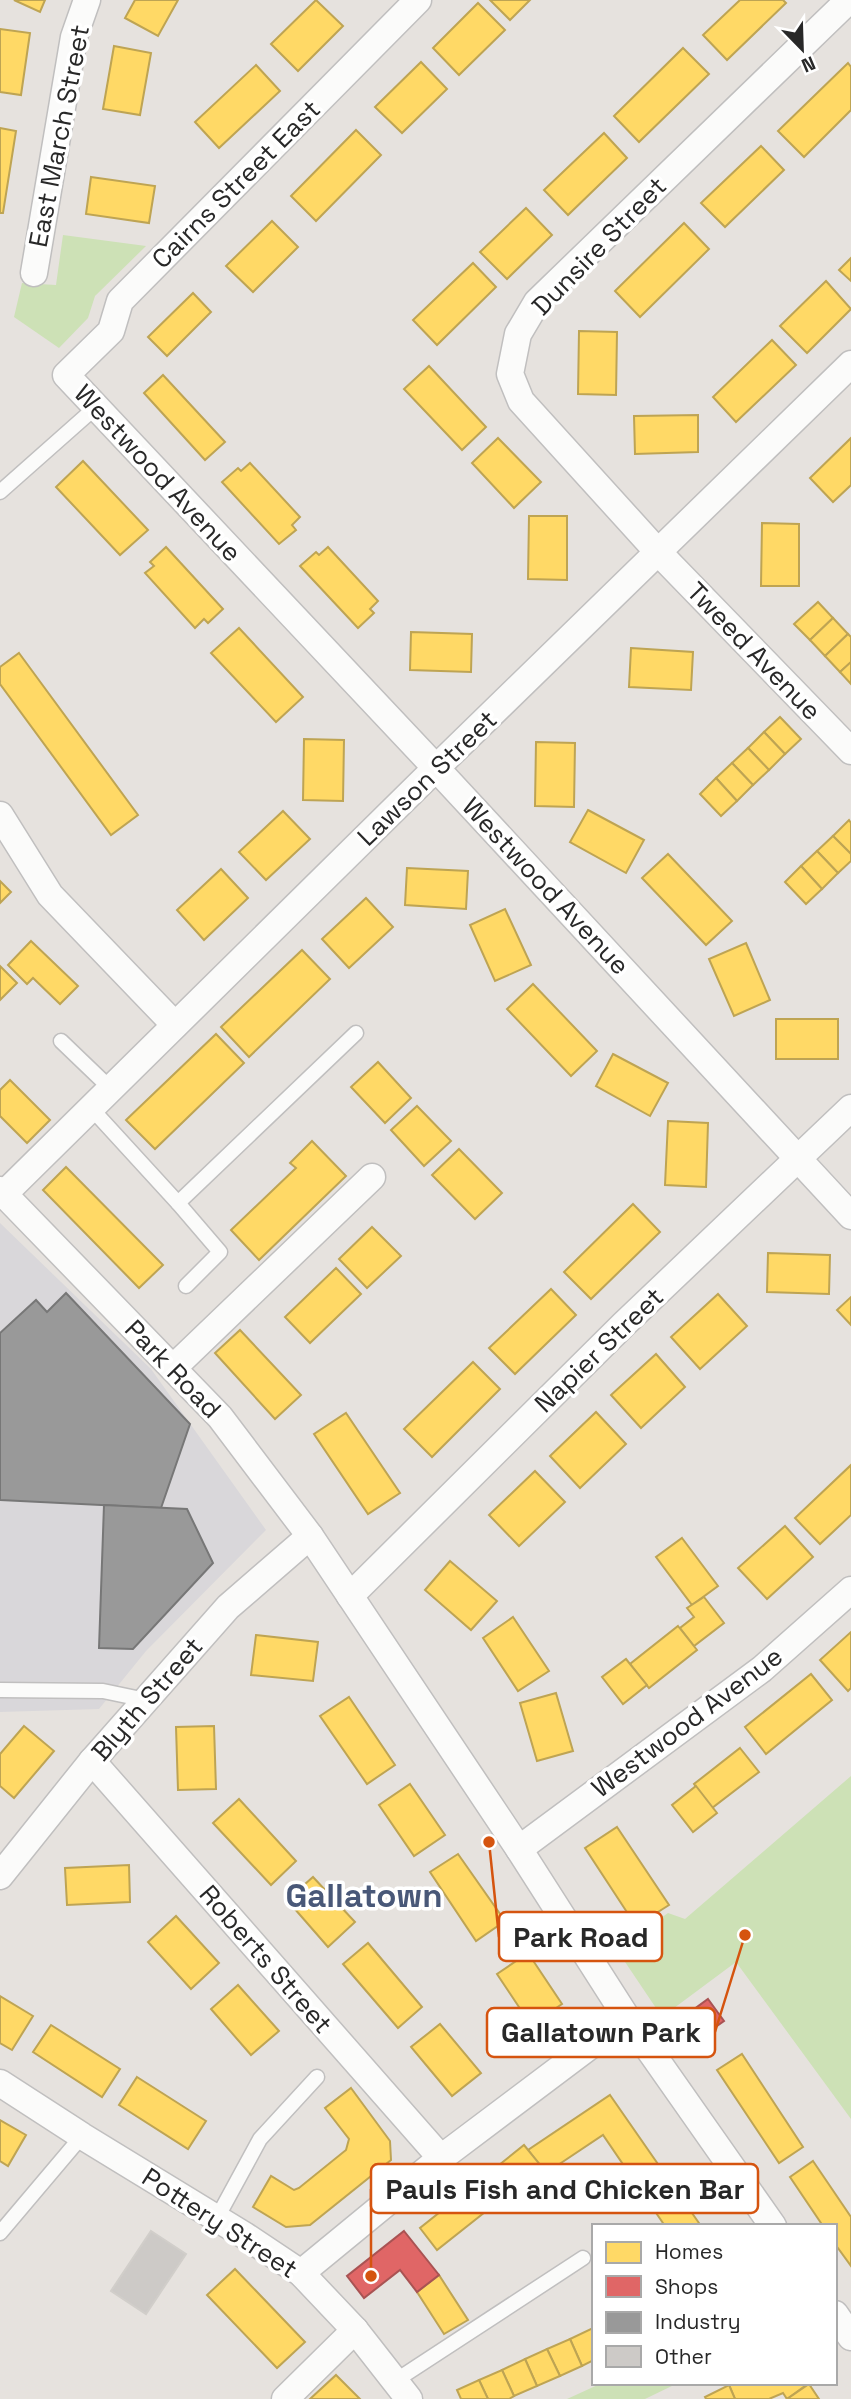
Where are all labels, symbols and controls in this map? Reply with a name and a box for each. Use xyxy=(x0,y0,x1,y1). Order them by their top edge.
north arrow xyxy=(767,14,837,84)
street label: East March Street xyxy=(21,22,97,250)
text: N xyxy=(798,50,819,78)
street label: Cairns Street East xyxy=(144,92,328,276)
street label: Dunsire Street xyxy=(524,169,674,323)
street label: Westwood Avenue xyxy=(67,377,249,569)
street label: Tweed Avenue xyxy=(679,575,829,727)
street label: Lawson Street xyxy=(350,703,504,853)
street label: Westwood Avenue xyxy=(455,790,637,982)
street label: Napier Street xyxy=(527,1280,671,1420)
street label: Park Road xyxy=(118,1312,228,1426)
street label: Blyth Street xyxy=(84,1630,210,1768)
street label: Westwood Avenue xyxy=(585,1639,789,1805)
district label: Gallatown xyxy=(285,1875,443,1917)
street label: Roberts Street xyxy=(192,1878,340,2040)
callout: Park Road xyxy=(499,1912,662,1961)
text: Park Road xyxy=(513,1919,649,1955)
callout: Gallatown Park xyxy=(487,2008,715,2057)
text: Gallatown Park xyxy=(501,2014,701,2050)
street label: Pottery Street xyxy=(136,2160,304,2286)
callout: Pauls Fish and Chicken Bar xyxy=(371,2164,758,2213)
text: Pauls Fish and Chicken Bar xyxy=(385,2171,745,2207)
legend xyxy=(592,2224,837,2385)
text: Homes xyxy=(655,2238,723,2265)
text: Shops xyxy=(655,2273,718,2300)
text: Industry xyxy=(655,2308,741,2335)
text: Other xyxy=(655,2343,712,2370)

